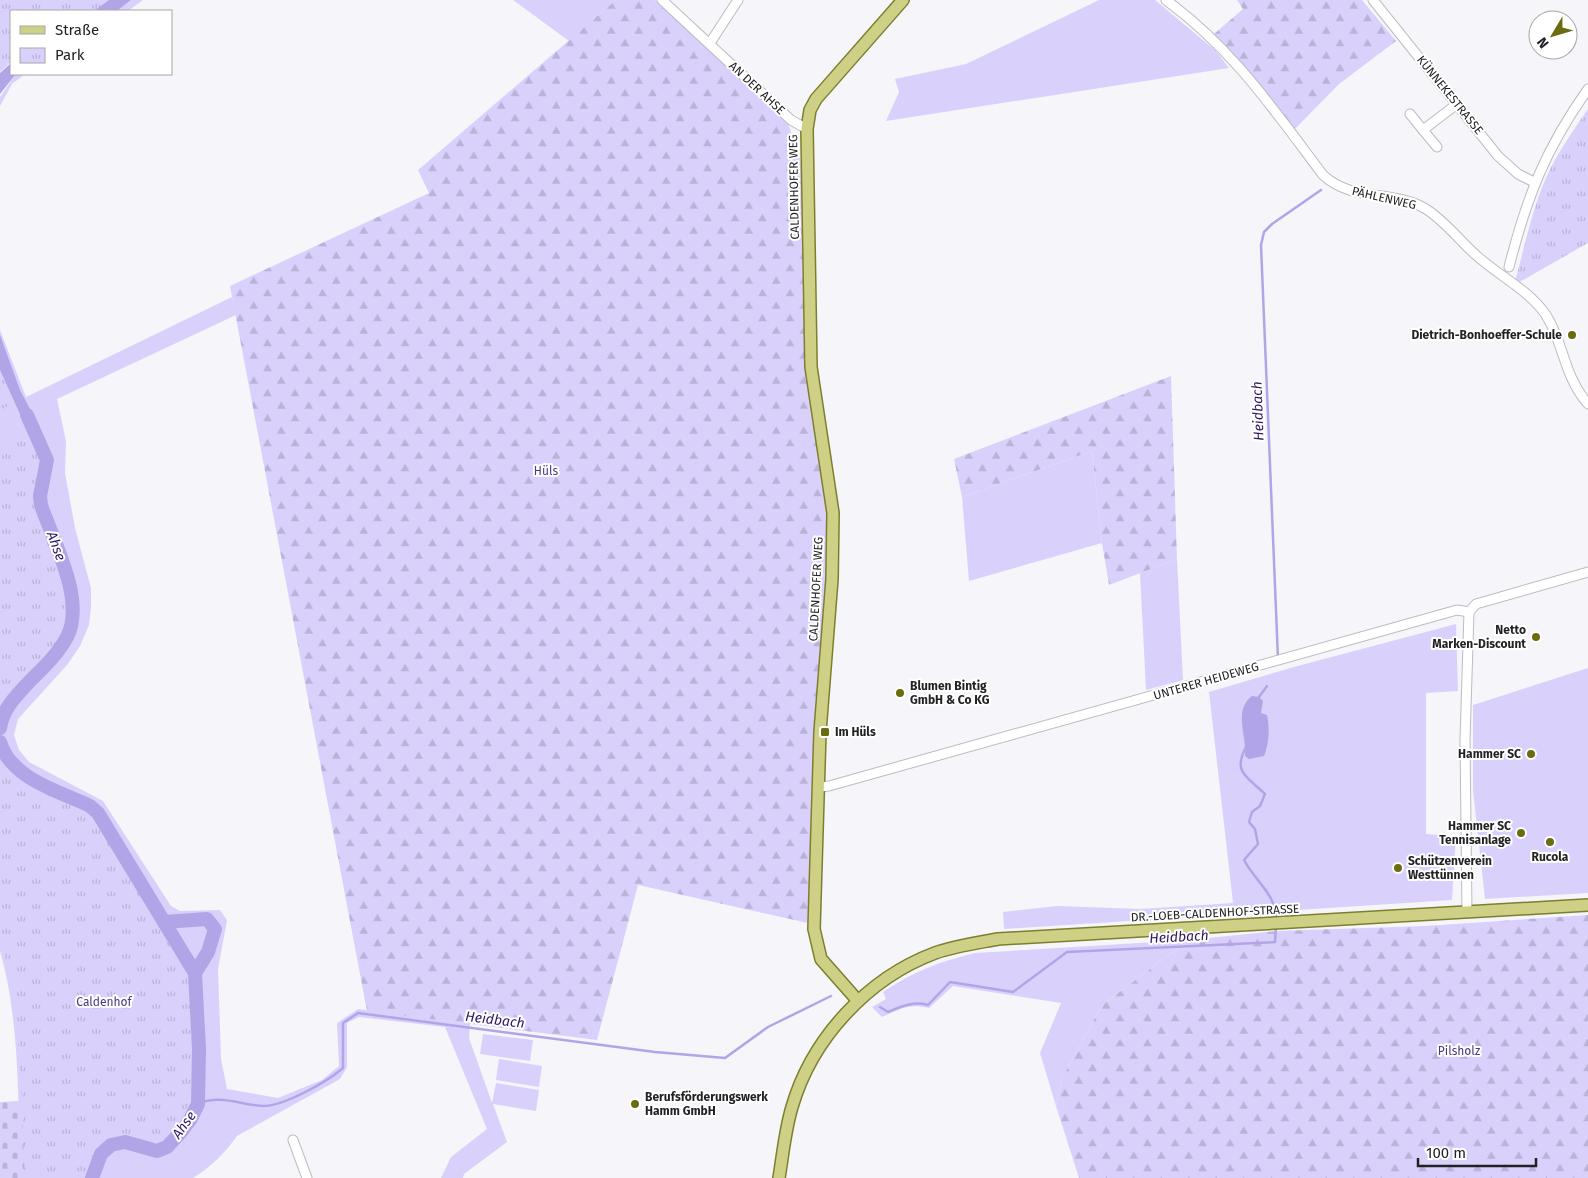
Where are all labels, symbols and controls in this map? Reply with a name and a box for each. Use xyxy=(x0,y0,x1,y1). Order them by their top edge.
legend xyxy=(10,10,172,75)
north arrow xyxy=(1528,10,1578,60)
text: Straße xyxy=(55,21,99,39)
text: N xyxy=(1534,34,1553,52)
text: Park xyxy=(55,46,85,64)
street label: KÜNNEKESTRASSE xyxy=(1414,52,1488,137)
street label: AN DER AHSE xyxy=(726,59,788,117)
street label: CALDENHOFER WEG xyxy=(786,134,802,240)
street label: PÄHLENWEG xyxy=(1350,183,1418,212)
place label: Dietrich-Bonhoeffer-Schule xyxy=(1411,328,1562,342)
marker: Dietrich-Bonhoeffer-Schule xyxy=(1566,329,1578,341)
water label: Heidbach xyxy=(1248,381,1268,441)
park label: Hüls xyxy=(534,464,559,478)
water label: Ahse xyxy=(43,528,69,563)
street label: CALDENHOFER WEG xyxy=(806,536,826,642)
place label: Netto Marken-Discount xyxy=(1432,623,1526,651)
marker: Netto Marken-Discount xyxy=(1530,631,1542,643)
street label: UNTERER HEIDEWEG xyxy=(1152,659,1260,703)
place label: Blumen Bintig GmbH & Co KG xyxy=(910,679,990,707)
marker: Blumen Bintig GmbH & Co KG xyxy=(894,687,906,699)
place label: Im Hüls xyxy=(835,725,876,739)
marker: Im Hüls xyxy=(819,726,831,738)
place label: Hammer SC xyxy=(1458,747,1521,761)
marker: Hammer SC xyxy=(1525,748,1537,760)
place label: Hammer SC Tennisanlage xyxy=(1439,819,1511,847)
marker: Hammer SC Tennisanlage xyxy=(1515,827,1527,839)
marker: Rucola xyxy=(1544,836,1556,848)
place label: Rucola xyxy=(1532,850,1569,864)
place label: Schützenverein Westtünnen xyxy=(1408,854,1492,882)
marker: Schützenverein Westtünnen xyxy=(1392,862,1404,874)
street label: DR.-LOEB-CALDENHOF-STRASSE xyxy=(1130,902,1300,924)
water label: Heidbach xyxy=(1149,927,1209,947)
park label: Caldenhof xyxy=(76,995,133,1009)
water label: Heidbach xyxy=(464,1008,526,1032)
park label: Pilsholz xyxy=(1438,1044,1480,1058)
place label: Berufsförderungswerk Hamm GmbH xyxy=(645,1090,768,1118)
marker: Berufsförderungswerk Hamm GmbH xyxy=(629,1098,641,1110)
water label: Ahse xyxy=(168,1108,200,1143)
scale bar xyxy=(1418,1136,1536,1168)
text: 100 m xyxy=(1426,1144,1466,1162)

